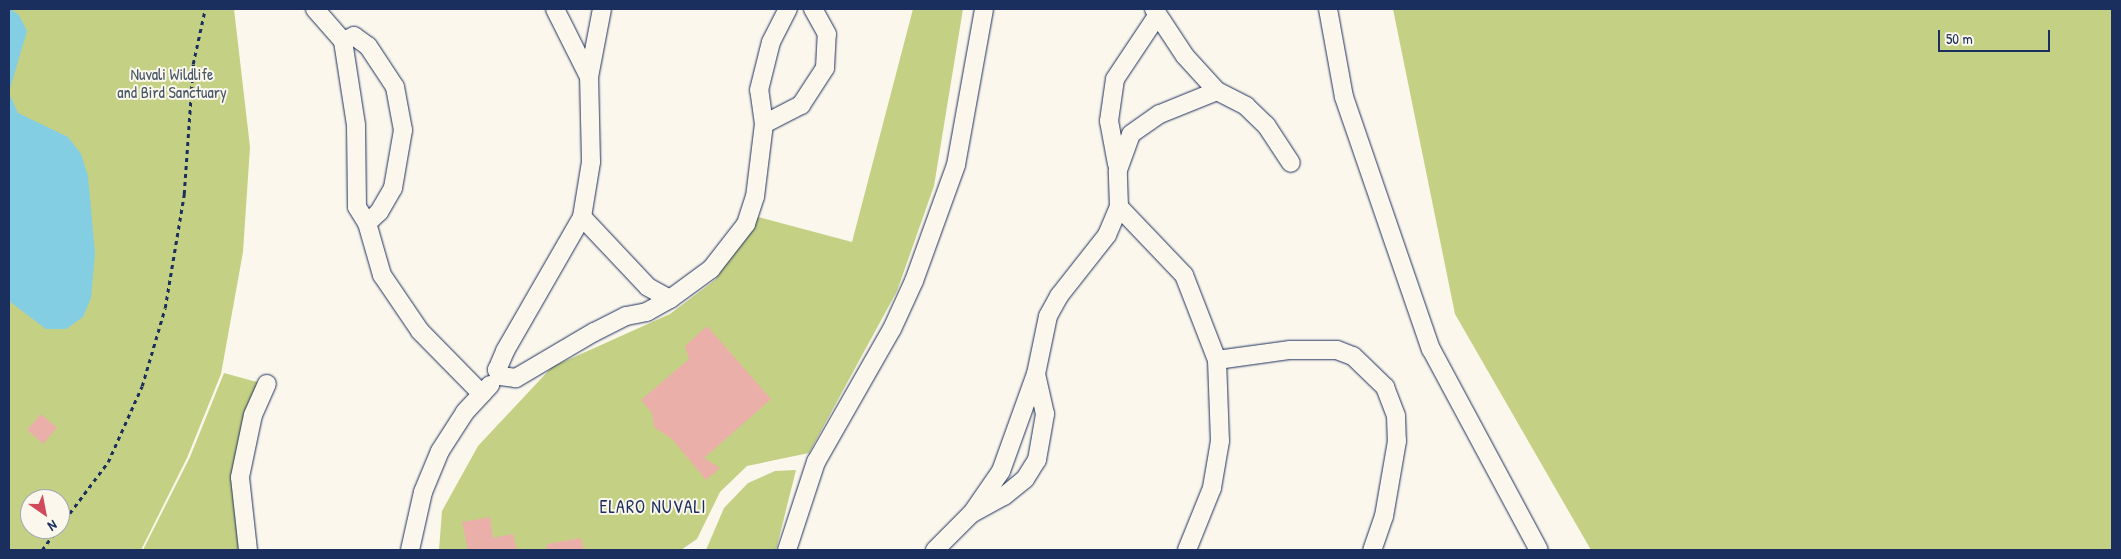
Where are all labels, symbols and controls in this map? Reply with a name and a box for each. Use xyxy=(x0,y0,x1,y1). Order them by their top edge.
scale bar xyxy=(1941,20,2054,52)
text: 50 m xyxy=(1946,28,1973,49)
park label: Nuvali Wildlife and Bird Sanctuary xyxy=(117,64,227,102)
north arrow xyxy=(20,489,70,539)
district label: ELARO NUVALI xyxy=(598,496,708,518)
text: N xyxy=(45,516,61,536)

